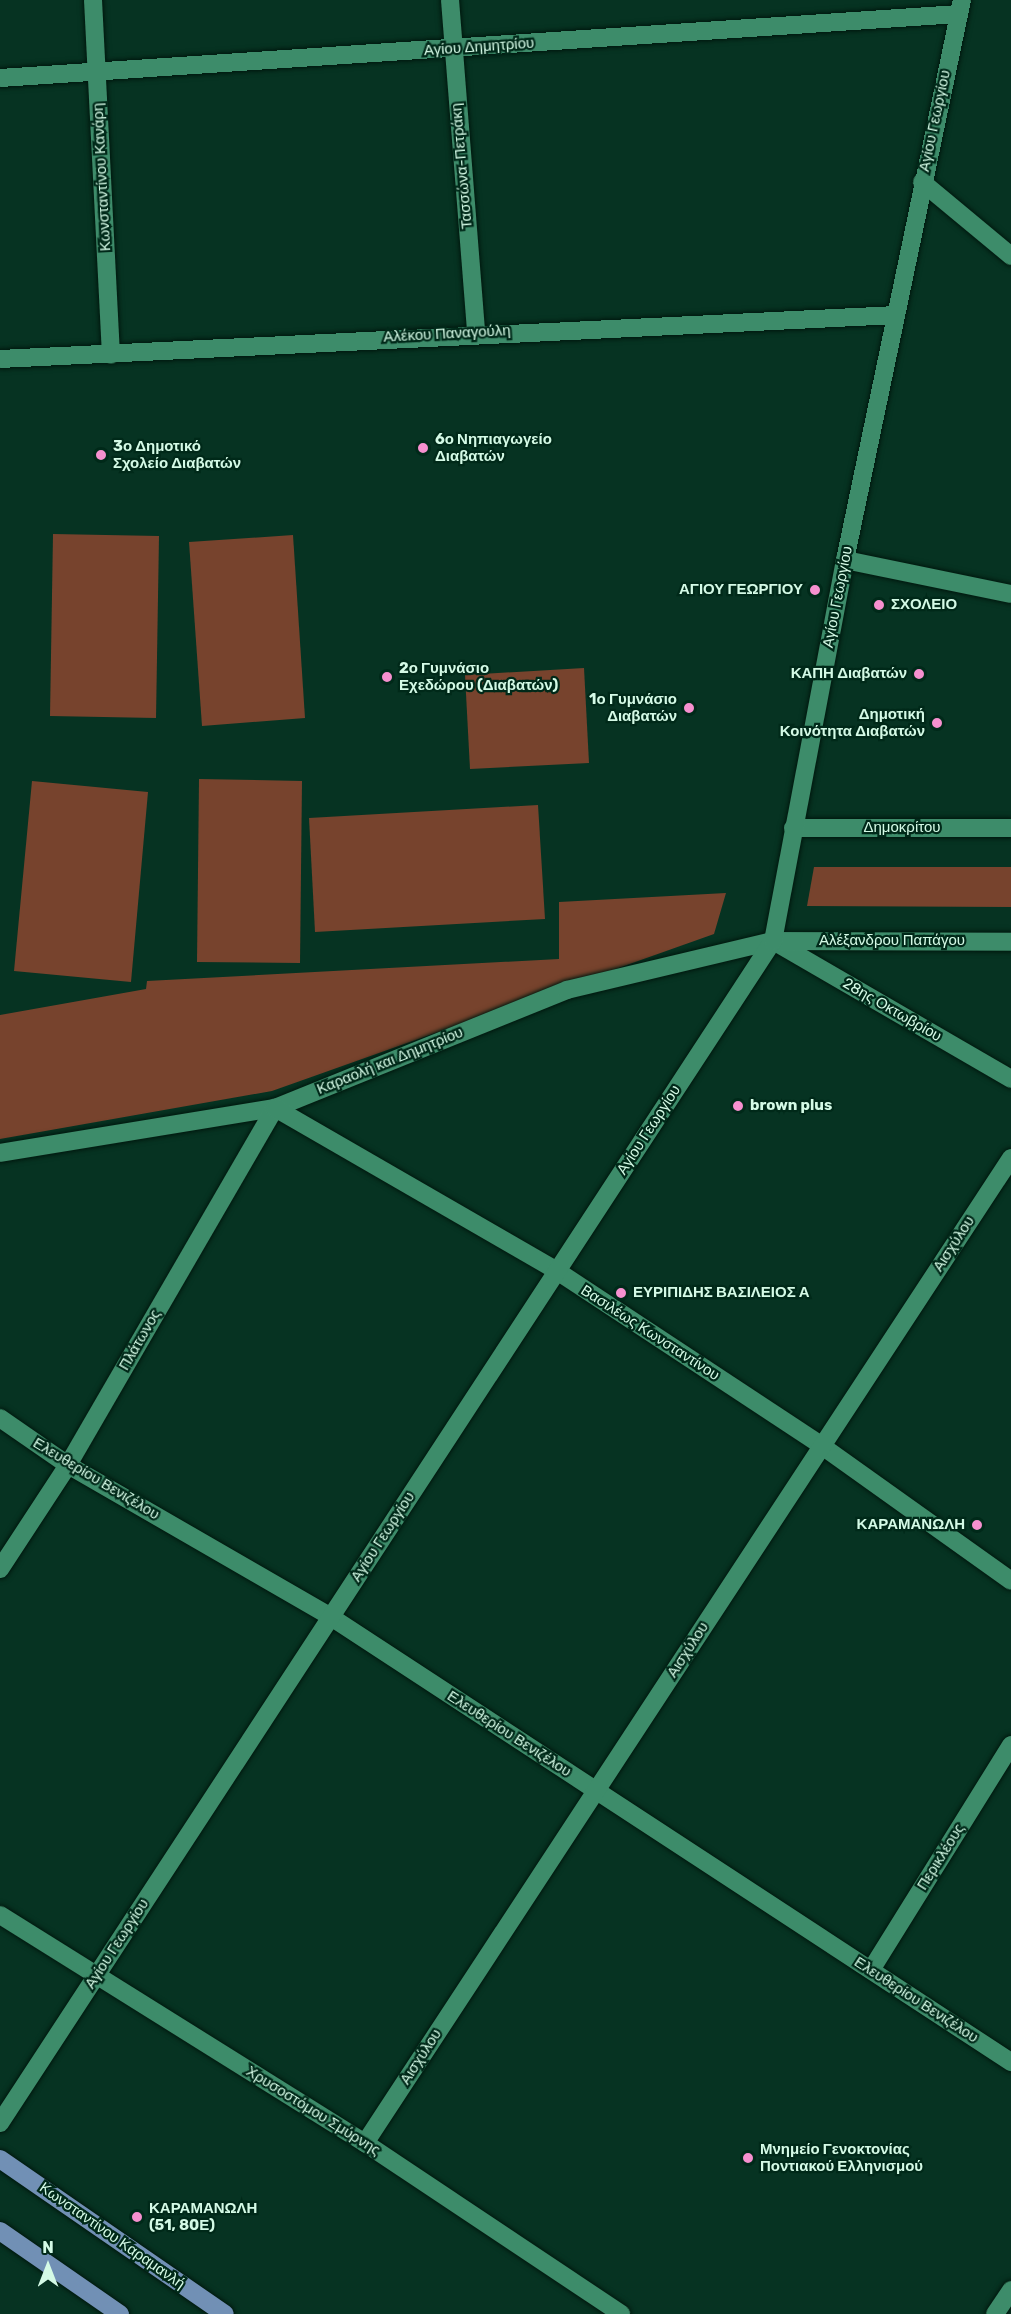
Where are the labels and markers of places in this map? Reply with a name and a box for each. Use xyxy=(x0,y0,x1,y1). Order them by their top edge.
place label: 6ο Νηπιαγωγείο Διαβατών xyxy=(435,430,552,465)
place label: 3ο Δημοτικό Σχολείο Διαβατών xyxy=(113,437,241,472)
marker: 6ο Νηπιαγωγείο Διαβατών xyxy=(416,441,430,455)
marker: 3ο Δημοτικό Σχολείο Διαβατών xyxy=(94,448,108,462)
place label: ΑΓΙΟΥ ΓΕΩΡΓΙΟΥ xyxy=(679,581,803,599)
marker: ΑΓΙΟΥ ΓΕΩΡΓΙΟΥ xyxy=(808,583,822,597)
place label: ΣΧΟΛΕΙΟ xyxy=(891,596,957,614)
marker: ΣΧΟΛΕΙΟ xyxy=(872,598,886,612)
place label: 2ο Γυμνάσιο Εχεδώρου (Διαβατών) xyxy=(399,659,558,694)
place label: ΚΑΠΗ Διαβατών xyxy=(791,665,907,683)
marker: ΚΑΠΗ Διαβατών xyxy=(912,667,926,681)
marker: 2ο Γυμνάσιο Εχεδώρου (Διαβατών) xyxy=(380,670,394,684)
place label: 1ο Γυμνάσιο Διαβατών xyxy=(589,690,677,725)
marker: 1ο Γυμνάσιο Διαβατών xyxy=(682,701,696,715)
place label: Δημοτική Κοινότητα Διαβατών xyxy=(780,705,925,740)
marker: Δημοτική Κοινότητα Διαβατών xyxy=(930,716,944,730)
place label: brown plus xyxy=(750,1097,832,1115)
marker: brown plus xyxy=(731,1099,745,1113)
place label: ΕΥΡΙΠΙΔΗΣ ΒΑΣΙΛΕΙΟΣ Α xyxy=(633,1284,810,1302)
marker: ΕΥΡΙΠΙΔΗΣ ΒΑΣΙΛΕΙΟΣ Α xyxy=(614,1286,628,1300)
place label: ΚΑΡΑΜΑΝΩΛΗ xyxy=(857,1516,965,1534)
marker: ΚΑΡΑΜΑΝΩΛΗ xyxy=(970,1518,984,1532)
place label: Μνημείο Γενοκτονίας Ποντιακού Ελληνισμού xyxy=(760,2140,923,2175)
marker: Μνημείο Γενοκτονίας Ποντιακού Ελληνισμού xyxy=(741,2151,755,2165)
place label: ΚΑΡΑΜΑΝΩΛΗ (51, 80Ε) xyxy=(149,2199,257,2234)
marker: ΚΑΡΑΜΑΝΩΛΗ (51, 80Ε) xyxy=(130,2210,144,2224)

